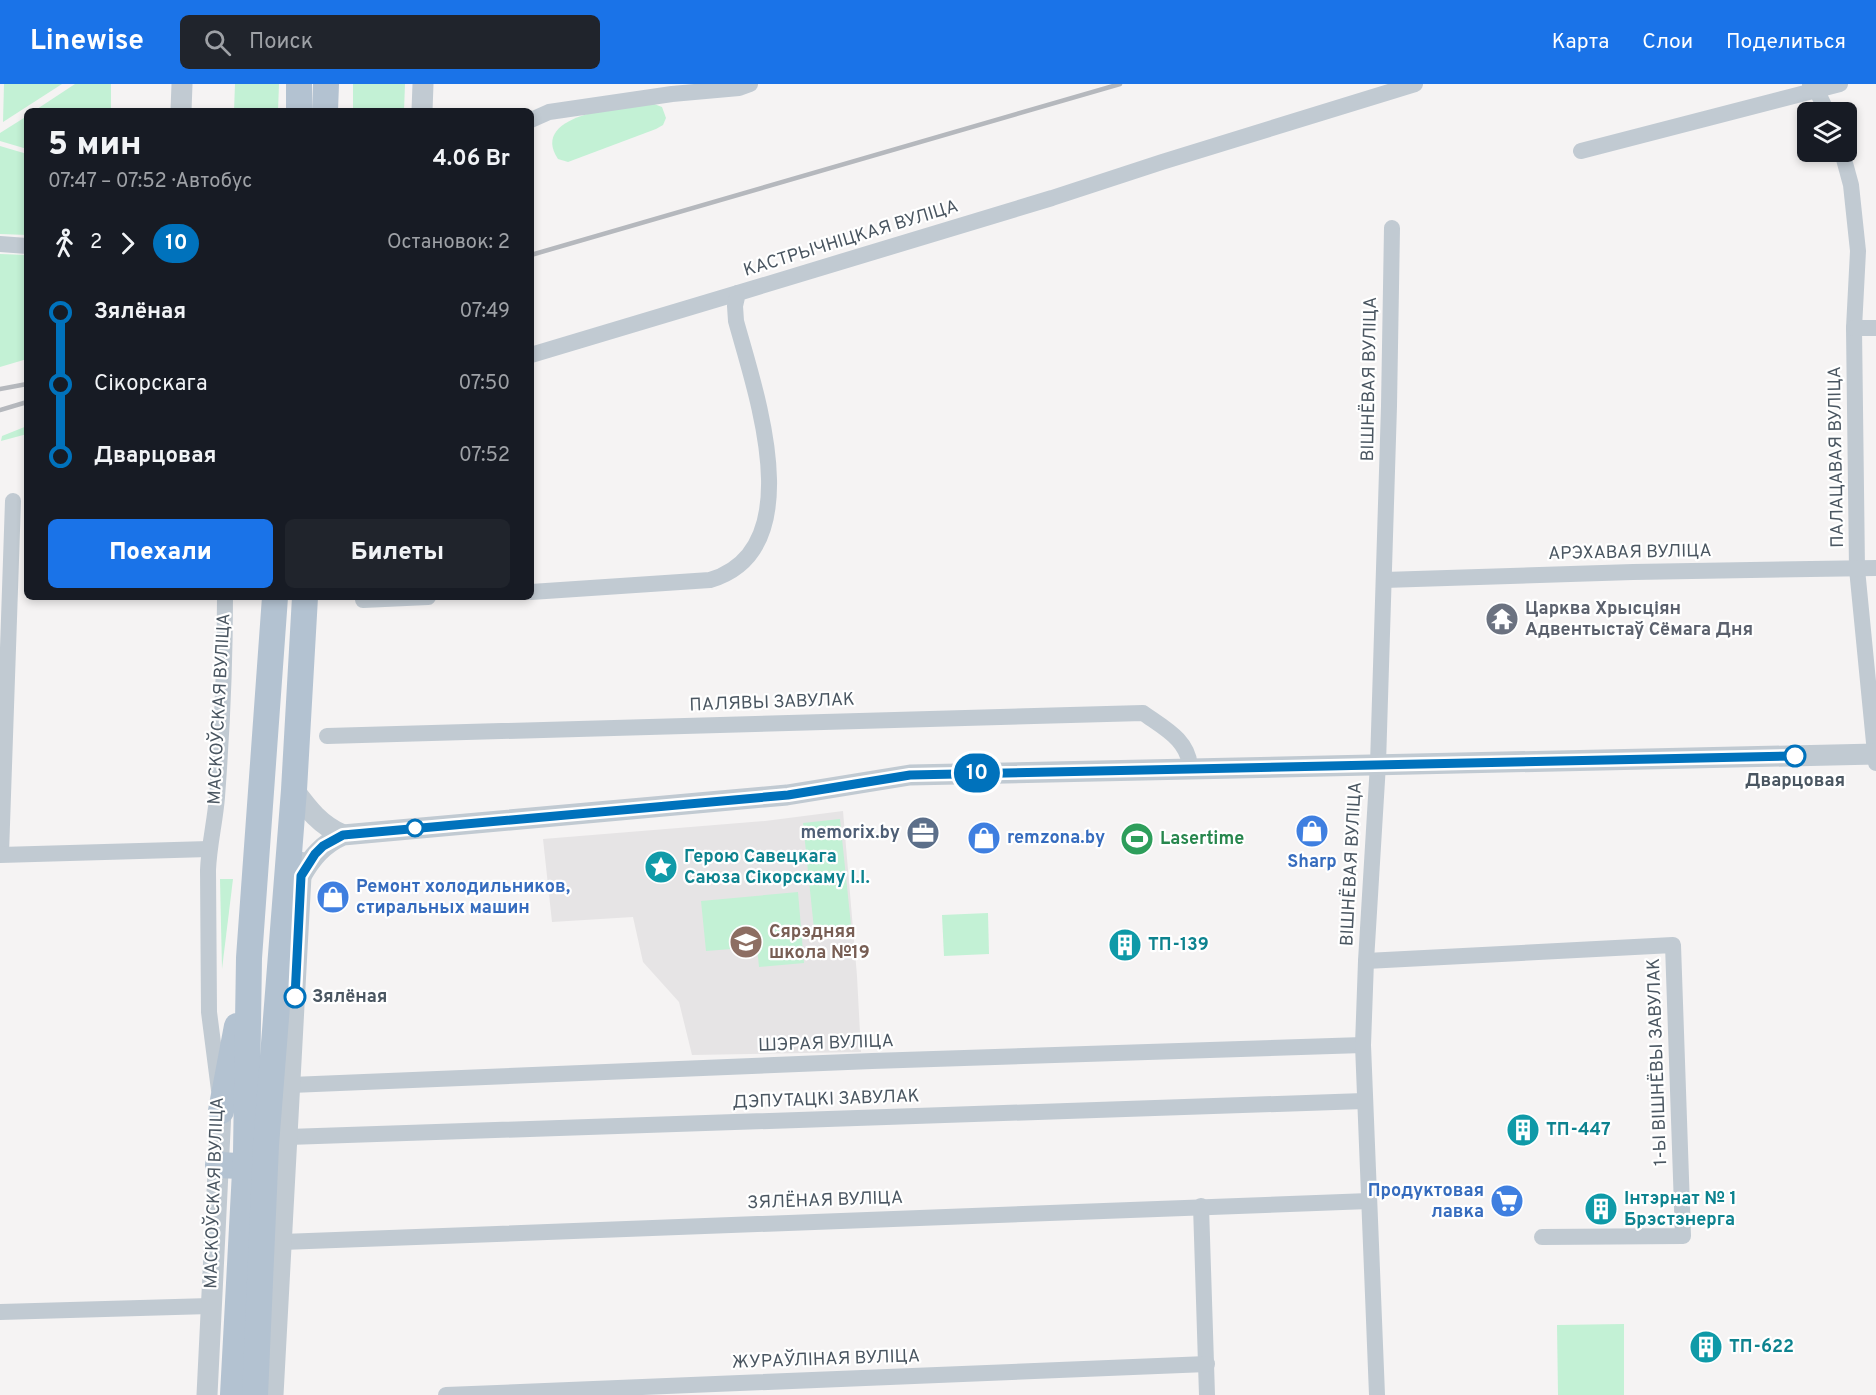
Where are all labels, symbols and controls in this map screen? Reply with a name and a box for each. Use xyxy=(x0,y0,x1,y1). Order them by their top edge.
search box xyxy=(180,15,600,69)
text: Linewise xyxy=(30,24,144,60)
icon: search xyxy=(201,26,234,59)
text: Поиск xyxy=(249,29,313,56)
text: Карта xyxy=(1552,29,1609,56)
text: Слои xyxy=(1642,29,1693,56)
text: Поделиться xyxy=(1726,29,1846,56)
map controls xyxy=(1797,102,1857,162)
button: layers xyxy=(1797,102,1857,162)
text: 5 мин xyxy=(48,125,142,167)
text: 4.06 Br xyxy=(433,146,510,173)
text: 07:47 – 07:52 · Автобус xyxy=(48,169,252,195)
street label: КАСТРЫЧНІЦКАЯ ВУЛІЦА xyxy=(741,195,961,283)
icon: walk xyxy=(48,227,81,260)
icon: forward xyxy=(111,227,144,260)
text: 2 xyxy=(90,230,102,256)
text: 10 xyxy=(165,230,187,257)
text: Остановок: 2 xyxy=(387,230,510,256)
street label: ВІШНЁВАЯ ВУЛІЦА xyxy=(1355,296,1383,462)
text: Зялёная xyxy=(94,299,186,326)
text: 07:49 xyxy=(460,299,510,325)
street label: ПАЛАЦАВАЯ ВУЛІЦА xyxy=(1824,366,1850,548)
text: Сікорскага xyxy=(94,371,208,398)
text: 07:50 xyxy=(458,371,510,397)
text: Дварцовая xyxy=(94,443,216,470)
text: 07:52 xyxy=(459,443,510,469)
button: Поехали xyxy=(48,519,273,588)
button: Билеты xyxy=(285,519,510,588)
street label: АРЭХАВАЯ ВУЛІЦА xyxy=(1548,540,1712,566)
place label: Царква Хрысціян Адвентыстаў Сёмага Дня xyxy=(1525,598,1753,642)
temple icon: Царква Хрысціян Адвентыстаў Сёмага Дня xyxy=(1484,601,1520,637)
street label: МАСКОЎСКАЯ ВУЛІЦА xyxy=(201,613,237,805)
street label: ПАЛЯВЫ ЗАВУЛАК xyxy=(689,689,855,717)
marker: Дварцовая xyxy=(1784,745,1806,767)
line badge: 10 xyxy=(950,754,1004,792)
text: 10 xyxy=(966,760,988,787)
place label: Дварцовая xyxy=(1745,770,1845,793)
street label: ВІШНЁВАЯ ВУЛІЦА xyxy=(1334,781,1368,947)
shop icon: Sharp xyxy=(1294,813,1330,849)
office icon: memorix.by xyxy=(905,815,941,851)
unlabelled marker xyxy=(406,819,424,837)
shop icon: remzona.by xyxy=(966,820,1002,856)
sports icon: Lasertime xyxy=(1119,821,1155,857)
place label: memorix.by xyxy=(800,822,900,845)
place label: remzona.by xyxy=(1007,827,1105,850)
place label: Lasertime xyxy=(1160,828,1244,851)
place label: Герою Савецкага Саюза Сікорскаму І.І. xyxy=(684,846,870,890)
place icon: Герою Савецкага Саюза Сікорскаму І.І. xyxy=(643,849,679,885)
place label: Sharp xyxy=(1287,851,1337,874)
place label: Ремонт холодильников, стиральных машин xyxy=(356,876,570,920)
shop icon: Ремонт холодильников, стиральных машин xyxy=(315,879,351,915)
place label: Сярэдняя школа №19 xyxy=(769,921,870,965)
school or university icon: Сярэдняя школа №19 xyxy=(728,924,764,960)
building icon: ТП-139 xyxy=(1107,927,1143,963)
place label: ТП-139 xyxy=(1148,934,1209,957)
street label: 1-Ы ВІШНЁВЫ ЗАВУЛАК xyxy=(1641,958,1673,1166)
marker: Зялёная xyxy=(284,986,306,1008)
place label: Зялёная xyxy=(312,986,387,1009)
street label: ШЭРАЯ ВУЛІЦА xyxy=(758,1030,894,1058)
street label: ДЭПУТАЦКІ ЗАВУЛАК xyxy=(732,1085,920,1115)
street label: МАСКОЎСКАЯ ВУЛІЦА xyxy=(198,1097,230,1289)
building icon: ТП-447 xyxy=(1505,1112,1541,1148)
place label: ТП-447 xyxy=(1546,1119,1611,1142)
place label: Продуктовая лавка xyxy=(1368,1180,1484,1224)
supermarket icon: Продуктовая лавка xyxy=(1489,1183,1525,1219)
street label: ЗЯЛЁНАЯ ВУЛІЦА xyxy=(747,1185,903,1215)
place label: Інтэрнат № 1 Брэстэнерга xyxy=(1624,1188,1737,1232)
building icon: Інтэрнат № 1 Брэстэнерга xyxy=(1583,1191,1619,1227)
building icon: ТП-622 xyxy=(1688,1329,1724,1365)
place label: ТП-622 xyxy=(1729,1336,1794,1359)
street label: ЖУРАЎЛІНАЯ ВУЛІЦА xyxy=(731,1343,920,1375)

